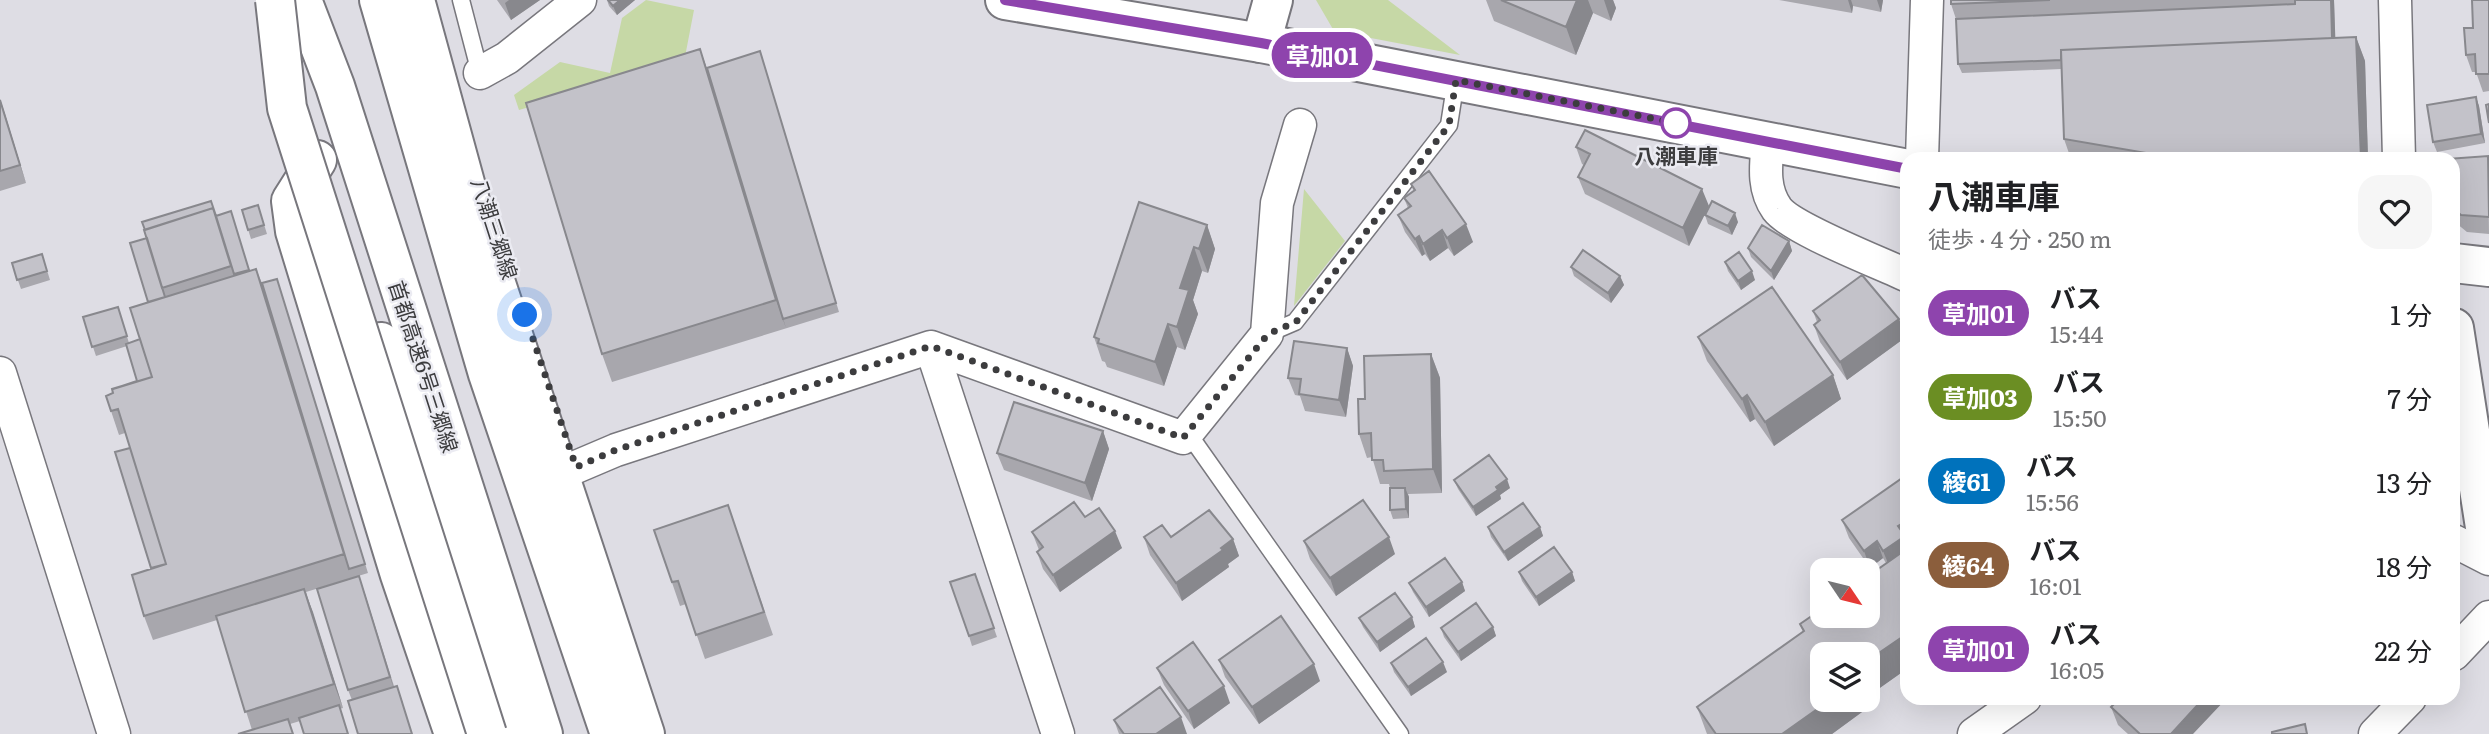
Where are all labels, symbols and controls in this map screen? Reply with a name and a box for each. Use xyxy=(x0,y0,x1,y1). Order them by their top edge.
line badge: 草加01 xyxy=(1273,32,1371,78)
text: 草加01 xyxy=(1286,37,1358,72)
marker: 八潮車庫 xyxy=(1661,108,1691,138)
place label: 八潮車庫 xyxy=(1634,139,1718,170)
text: 八潮車庫 xyxy=(1928,170,2060,219)
street label: 八潮三郷線 xyxy=(465,173,527,283)
button: heart xyxy=(2358,175,2432,249)
text: 徒歩 · 4 分 · 250 m xyxy=(1928,221,2112,255)
street label: 首都高速6号三郷線 xyxy=(383,276,467,456)
text: バス xyxy=(2050,277,2102,316)
text: 1 分 xyxy=(2390,294,2432,333)
text: 草加01 xyxy=(1942,295,2015,330)
your location xyxy=(507,297,542,332)
text: 15:44 xyxy=(2050,316,2103,350)
text: バス xyxy=(2053,361,2105,400)
text: 7 分 xyxy=(2388,378,2432,417)
text: 草加03 xyxy=(1942,379,2018,414)
text: 15:50 xyxy=(2053,400,2106,434)
text: バス xyxy=(2026,445,2078,484)
text: 13 分 xyxy=(2376,462,2432,501)
text: 綾61 xyxy=(1943,463,1990,498)
text: 15:56 xyxy=(2026,484,2079,518)
text: バス xyxy=(2030,529,2082,568)
text: 18 分 xyxy=(2376,546,2432,585)
text: 綾64 xyxy=(1942,547,1995,582)
north arrow xyxy=(1810,558,1880,628)
map controls xyxy=(1810,558,1880,712)
text: 16:01 xyxy=(2030,568,2082,602)
text: バス xyxy=(2050,613,2102,652)
text: 22 分 xyxy=(2374,630,2432,669)
text: 草加01 xyxy=(1942,631,2015,666)
button: layers xyxy=(1810,642,1880,712)
text: 16:05 xyxy=(2050,652,2104,686)

